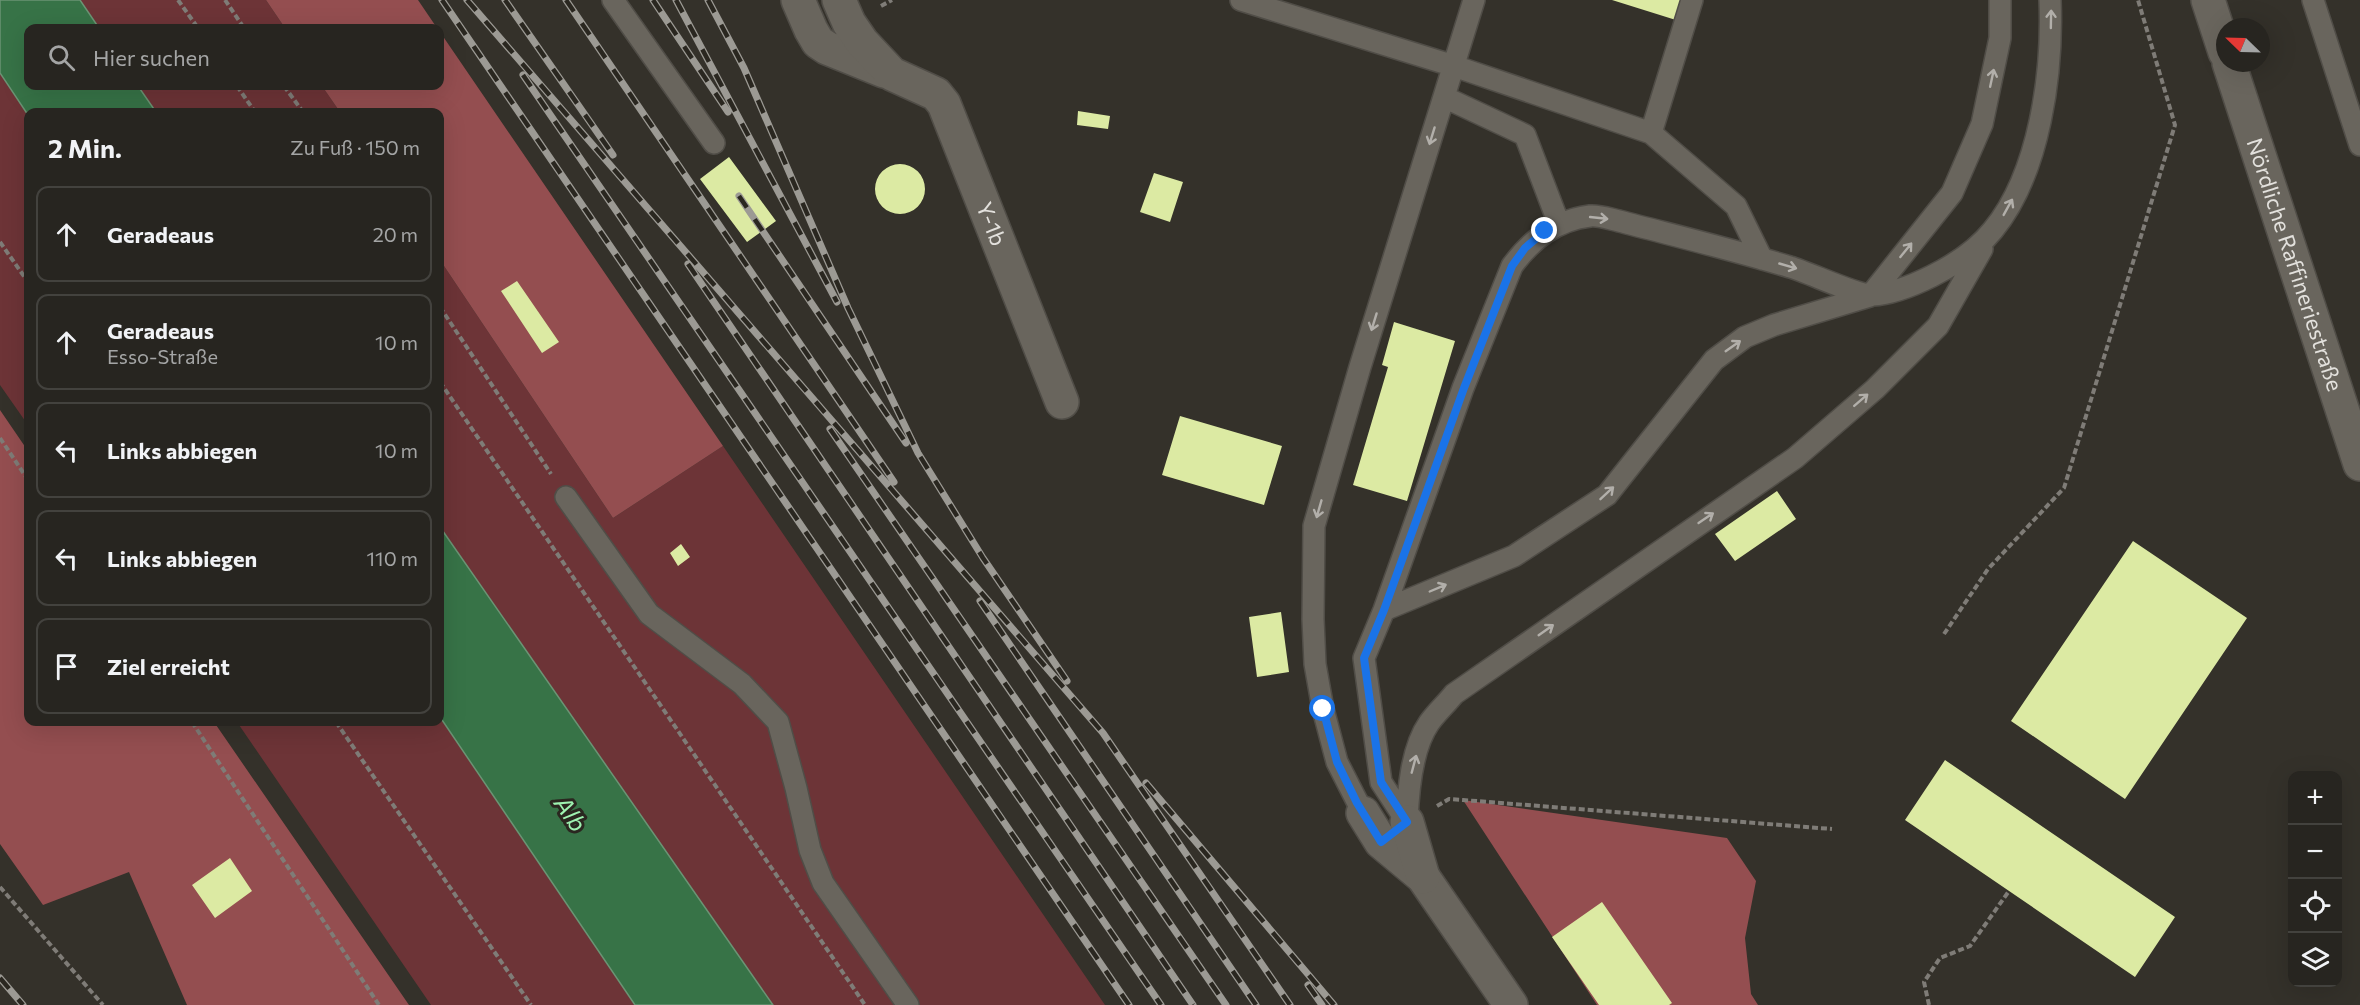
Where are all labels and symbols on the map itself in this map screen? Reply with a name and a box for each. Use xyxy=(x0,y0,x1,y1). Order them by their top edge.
one-way arrow xyxy=(2045,9,2056,29)
north arrow xyxy=(2216,18,2270,72)
one-way arrow xyxy=(1987,69,1998,89)
one-way arrow xyxy=(1426,126,1437,145)
street label: Nördliche Raffineriestraße xyxy=(2241,134,2349,394)
street label: Y-1b xyxy=(971,198,1013,249)
one-way arrow xyxy=(2003,198,2014,216)
one-way arrow xyxy=(1589,213,1608,224)
route end xyxy=(1531,217,1557,243)
one-way arrow xyxy=(1900,242,1913,258)
one-way arrow xyxy=(1778,261,1797,272)
one-way arrow xyxy=(1368,312,1379,331)
one-way arrow xyxy=(1725,340,1741,352)
one-way arrow xyxy=(1853,394,1869,407)
one-way arrow xyxy=(1599,486,1614,500)
one-way arrow xyxy=(1313,499,1324,518)
one-way arrow xyxy=(1698,512,1714,524)
one-way arrow xyxy=(1428,582,1446,593)
one-way arrow xyxy=(1538,624,1554,636)
route start xyxy=(1309,695,1335,721)
one-way arrow xyxy=(1408,755,1420,774)
water label: Alb xyxy=(548,789,594,837)

